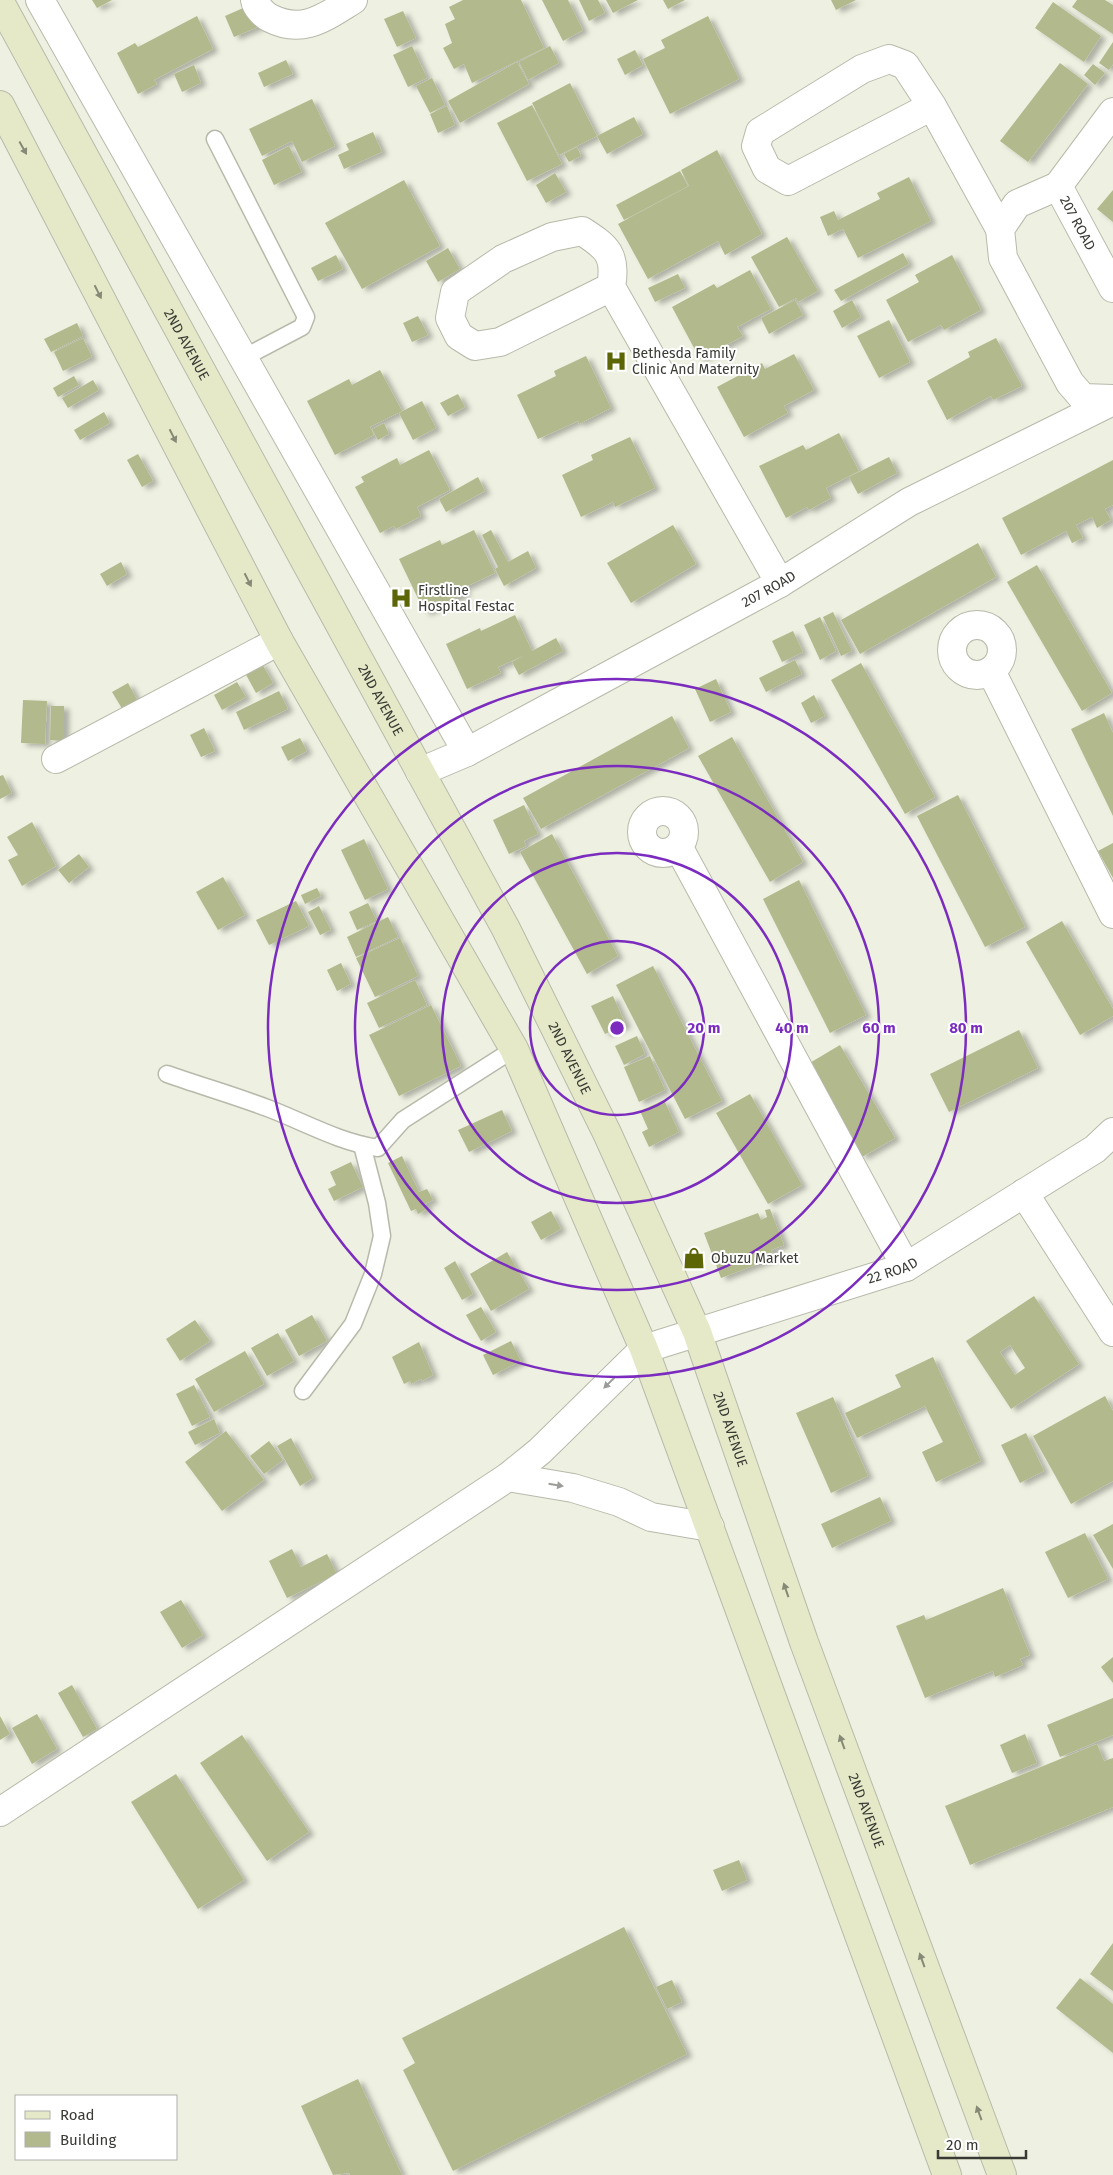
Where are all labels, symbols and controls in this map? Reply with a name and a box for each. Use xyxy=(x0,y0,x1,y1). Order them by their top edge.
one-way arrow xyxy=(19,141,28,154)
street label: 207 ROAD xyxy=(1056,193,1099,253)
one-way arrow xyxy=(94,285,102,299)
street label: 2ND AVENUE xyxy=(160,306,213,383)
place label: Bethesda Family Clinic And Maternity xyxy=(632,345,759,378)
hospital icon: Bethesda Family Clinic And Maternity xyxy=(603,348,629,374)
one-way arrow xyxy=(169,429,177,443)
street label: 207 ROAD xyxy=(739,567,799,611)
one-way arrow xyxy=(244,573,252,588)
place label: Firstline Hospital Festac xyxy=(418,582,515,615)
hospital icon: Firstline Hospital Festac xyxy=(388,585,414,611)
street label: 2ND AVENUE xyxy=(354,661,407,739)
street label: 2ND AVENUE xyxy=(544,1019,594,1097)
centre of rings xyxy=(608,1019,626,1037)
text: 20 m xyxy=(688,1019,720,1037)
text: 40 m xyxy=(775,1019,809,1037)
text: 60 m xyxy=(862,1019,896,1037)
text: 80 m xyxy=(949,1019,983,1037)
shop icon: Obuzu Market xyxy=(681,1245,707,1271)
place label: Obuzu Market xyxy=(711,1250,800,1267)
street label: 22 ROAD xyxy=(865,1254,921,1288)
one-way arrow xyxy=(603,1377,615,1389)
street label: 2ND AVENUE xyxy=(709,1389,751,1469)
one-way arrow xyxy=(548,1482,564,1490)
one-way arrow xyxy=(782,1582,789,1597)
one-way arrow xyxy=(838,1735,845,1750)
street label: 2ND AVENUE xyxy=(845,1771,888,1851)
one-way arrow xyxy=(918,1953,925,1968)
legend xyxy=(15,2095,178,2160)
one-way arrow xyxy=(975,2105,983,2120)
text: Road xyxy=(60,2106,95,2124)
scale bar xyxy=(938,2128,1026,2160)
text: Building xyxy=(60,2131,116,2149)
text: 20 m xyxy=(946,2136,979,2154)

